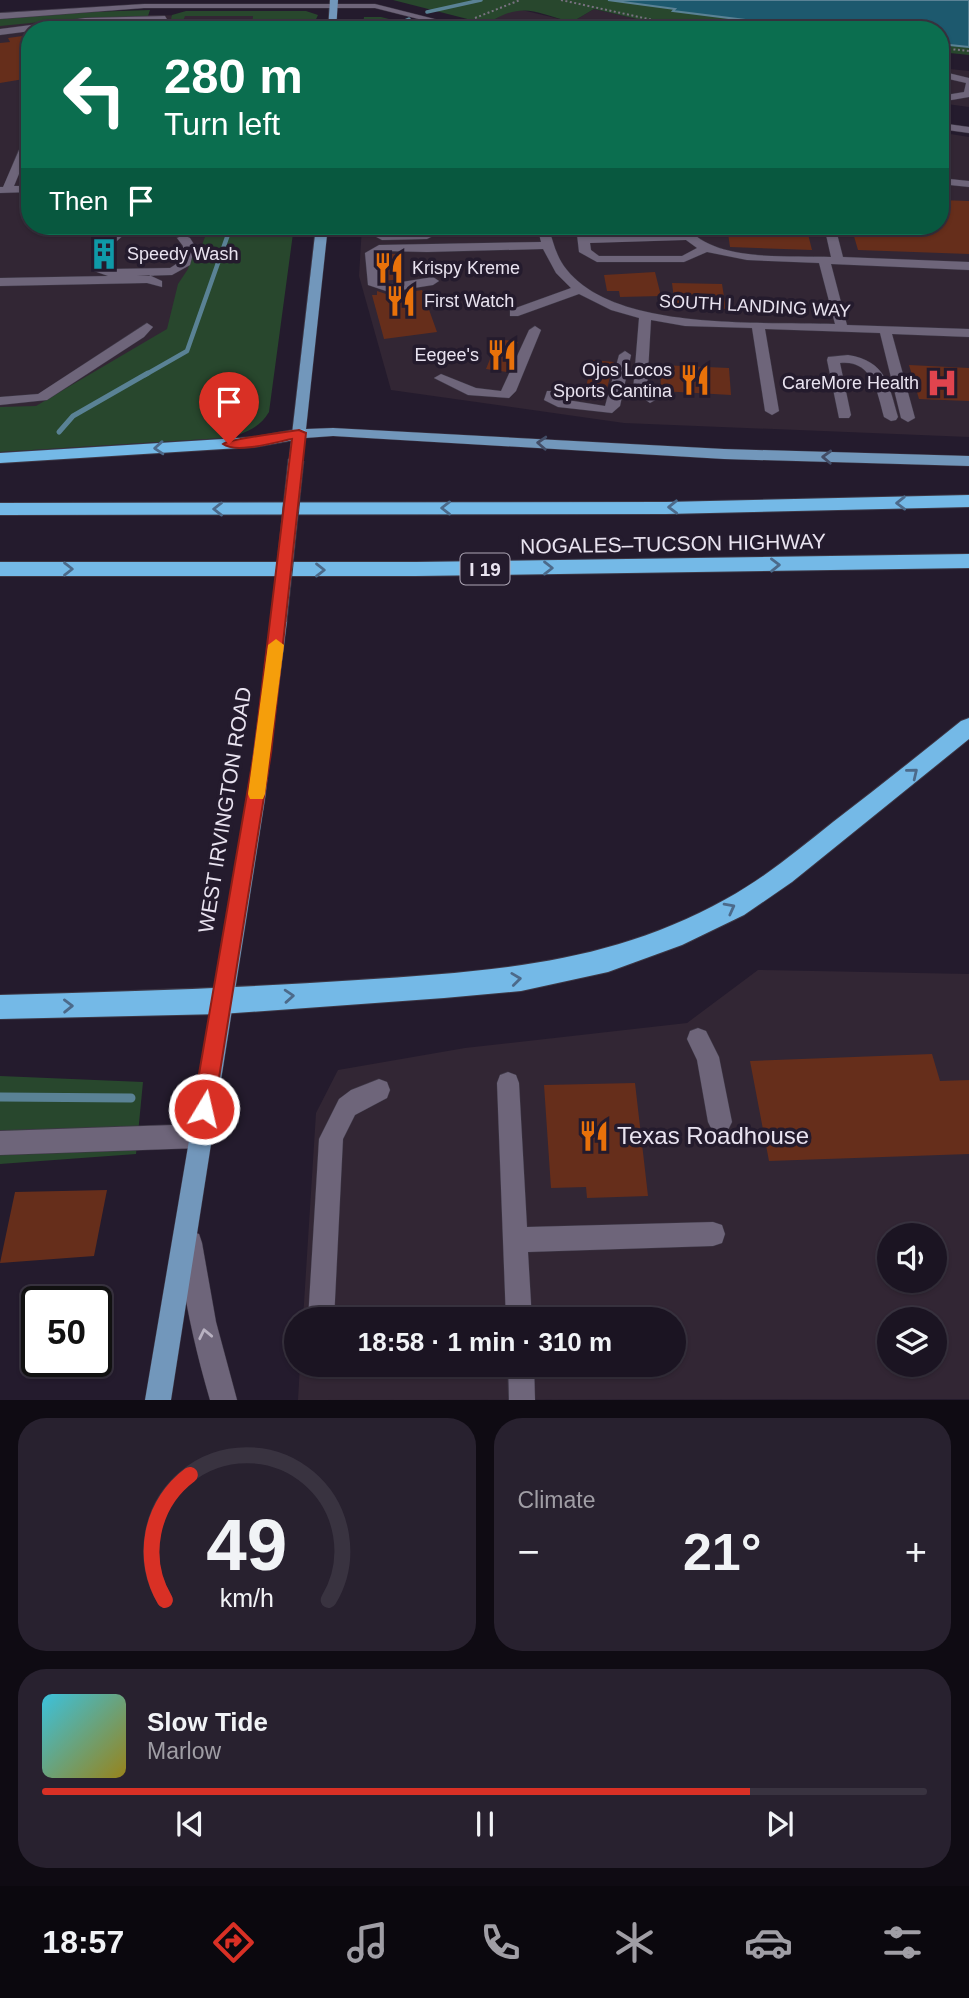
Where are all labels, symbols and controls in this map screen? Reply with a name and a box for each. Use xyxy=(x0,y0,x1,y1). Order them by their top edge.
icon: left xyxy=(49,49,140,140)
text: 280 m xyxy=(164,49,303,103)
text: Turn left xyxy=(164,106,280,142)
icon: arrive xyxy=(122,182,160,220)
text: Then xyxy=(49,186,108,216)
building icon: Speedy Wash xyxy=(87,237,121,271)
place label: Speedy Wash xyxy=(127,244,238,264)
restaurant icon: Krispy Kreme xyxy=(372,251,406,285)
place label: Krispy Kreme xyxy=(412,258,520,278)
restaurant icon: First Watch xyxy=(384,284,418,318)
place label: First Watch xyxy=(424,291,514,311)
street label: SOUTH LANDING WAY xyxy=(659,291,851,321)
restaurant icon: Eegee's xyxy=(485,338,519,372)
place label: Eegee's xyxy=(415,345,479,365)
place label: Ojos Locos Sports Cantina xyxy=(553,360,673,401)
restaurant icon: Ojos Locos Sports Cantina xyxy=(678,363,712,397)
hospital icon: CareMore Health xyxy=(925,366,959,400)
pin xyxy=(199,372,259,444)
place label: CareMore Health xyxy=(782,373,919,393)
icon: arrive xyxy=(210,383,248,421)
one-way arrow xyxy=(536,436,547,451)
one-way arrow xyxy=(153,440,164,455)
one-way arrow xyxy=(821,450,832,465)
one-way arrow xyxy=(895,495,906,511)
one-way arrow xyxy=(440,500,451,516)
one-way arrow xyxy=(668,500,679,515)
one-way arrow xyxy=(213,501,223,517)
street label: NOGALES–TUCSON HIGHWAY xyxy=(520,529,826,558)
road number: I 19 xyxy=(461,554,510,584)
one-way arrow xyxy=(770,557,781,573)
one-way arrow xyxy=(543,560,553,576)
one-way arrow xyxy=(63,561,74,577)
one-way arrow xyxy=(315,562,326,578)
street label: WEST IRVINGTON ROAD xyxy=(194,685,255,934)
one-way arrow xyxy=(905,768,917,781)
one-way arrow xyxy=(723,903,736,917)
one-way arrow xyxy=(510,972,522,987)
one-way arrow xyxy=(284,989,295,1004)
one-way arrow xyxy=(63,998,74,1013)
position arrow xyxy=(167,1072,241,1146)
restaurant icon: Texas Roadhouse xyxy=(577,1119,611,1153)
place label: Texas Roadhouse xyxy=(617,1122,809,1149)
map controls xyxy=(877,1223,947,1377)
button: sound xyxy=(877,1223,947,1293)
speed limit sign: 50 xyxy=(21,1286,112,1377)
button: layers xyxy=(877,1307,947,1377)
text: 18:58 · 1 min · 310 m xyxy=(358,1327,612,1357)
one-way arrow xyxy=(198,1328,213,1340)
text: Climate xyxy=(518,1487,595,1513)
text: 49 xyxy=(206,1505,287,1586)
text: 21° xyxy=(683,1523,762,1581)
text: − xyxy=(518,1531,540,1573)
text: + xyxy=(905,1531,927,1573)
text: km/h xyxy=(220,1584,274,1612)
text: Slow Tide xyxy=(147,1707,268,1737)
text: Marlow xyxy=(147,1738,221,1764)
icon: previous xyxy=(171,1805,209,1843)
icon: pause xyxy=(466,1805,504,1843)
icon: next xyxy=(761,1805,799,1843)
icon: directions xyxy=(209,1918,258,1967)
icon: music xyxy=(343,1918,392,1967)
icon: phone xyxy=(476,1918,525,1967)
icon: climate xyxy=(610,1918,659,1967)
icon: car xyxy=(744,1918,793,1967)
icon: filters xyxy=(878,1918,927,1967)
text: 18:57 xyxy=(42,1924,124,1960)

